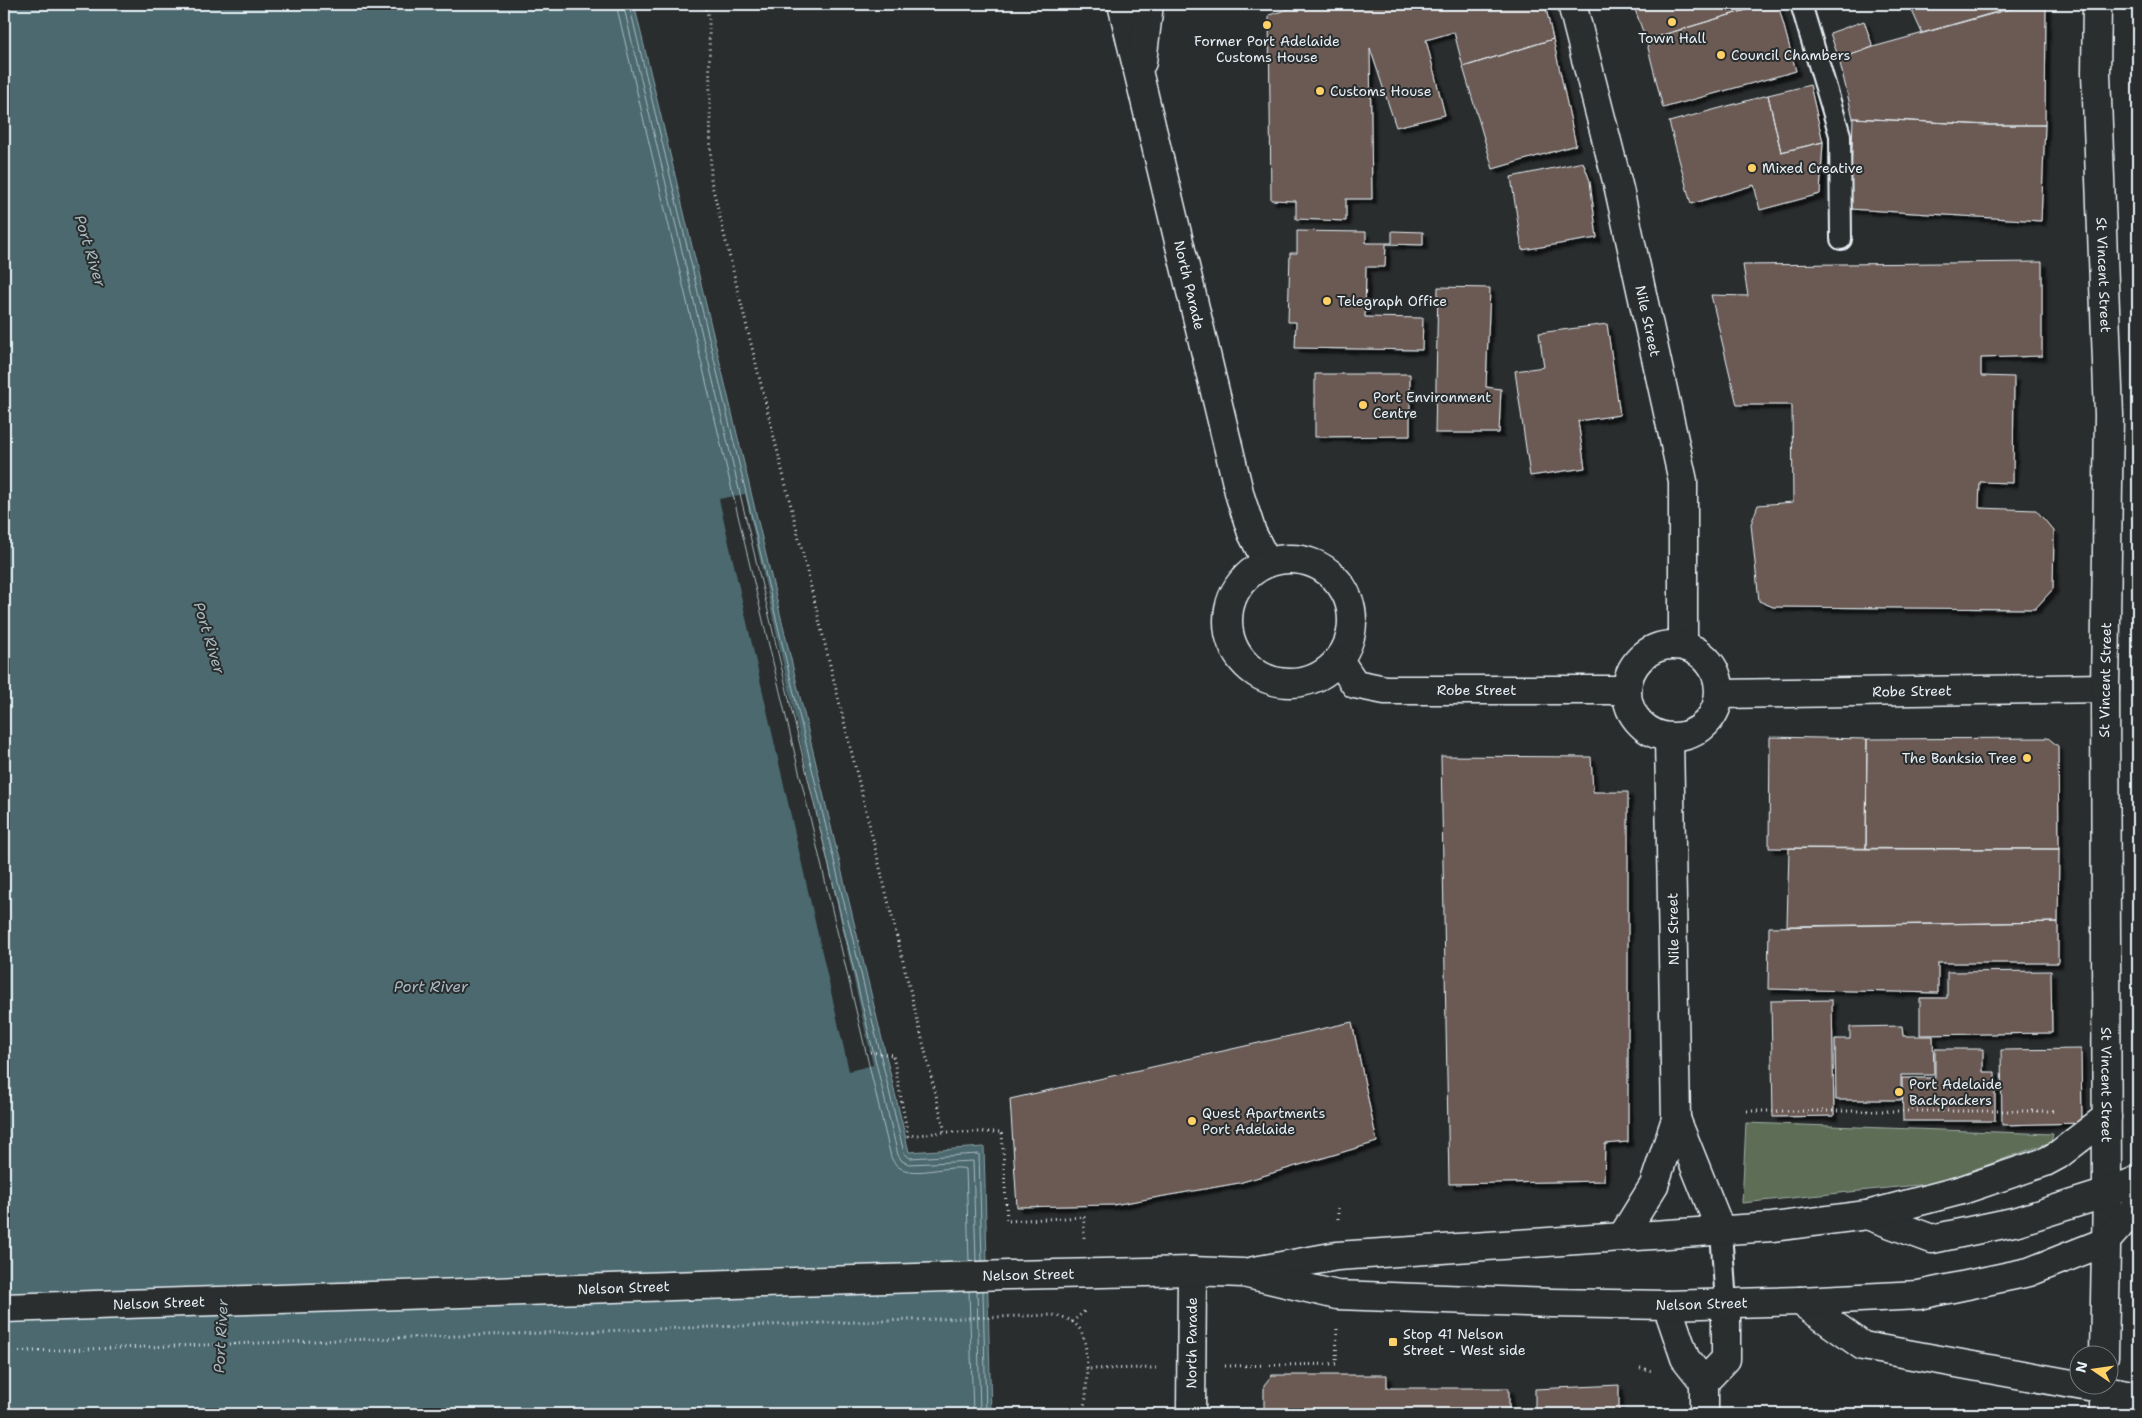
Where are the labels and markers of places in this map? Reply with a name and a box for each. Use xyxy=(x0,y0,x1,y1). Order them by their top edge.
marker: Town Hall xyxy=(1666,16,1678,28)
marker: Former Port Adelaide Customs House xyxy=(1261,19,1273,31)
place label: Town Hall xyxy=(1638,29,1707,47)
place label: Former Port Adelaide Customs House xyxy=(1194,32,1340,66)
place label: Council Chambers xyxy=(1731,46,1850,64)
marker: Council Chambers xyxy=(1715,49,1727,61)
place label: Customs House xyxy=(1330,82,1432,100)
marker: Customs House xyxy=(1314,85,1326,97)
place label: Mixed Creative xyxy=(1762,159,1863,177)
marker: Mixed Creative xyxy=(1746,162,1758,174)
place label: Telegraph Office xyxy=(1337,292,1447,310)
marker: Telegraph Office xyxy=(1321,295,1333,307)
place label: Port Environment Centre xyxy=(1373,388,1491,422)
marker: Port Environment Centre xyxy=(1357,399,1369,411)
place label: The Banksia Tree xyxy=(1902,749,2017,767)
marker: The Banksia Tree xyxy=(2021,752,2033,764)
place label: Port Adelaide Backpackers xyxy=(1909,1075,2002,1109)
marker: Port Adelaide Backpackers xyxy=(1893,1086,1905,1098)
place label: Quest Apartments Port Adelaide xyxy=(1202,1104,1325,1138)
marker: Quest Apartments Port Adelaide xyxy=(1186,1115,1198,1127)
place label: Stop 41 Nelson Street - West side xyxy=(1403,1325,1526,1359)
marker: Stop 41 Nelson Street - West side xyxy=(1387,1336,1399,1348)

